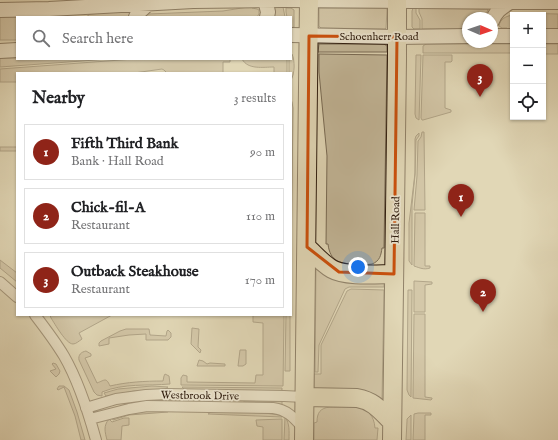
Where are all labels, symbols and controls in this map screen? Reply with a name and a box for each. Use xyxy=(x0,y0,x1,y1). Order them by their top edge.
north arrow xyxy=(462,12,498,48)
map controls xyxy=(510,12,546,120)
button: + xyxy=(510,12,546,48)
search box xyxy=(16,16,292,60)
icon: search xyxy=(30,27,52,49)
text: Search here xyxy=(62,29,133,48)
street label: Schoenherr Road xyxy=(339,30,419,44)
button: − xyxy=(510,48,546,84)
pin: 3 xyxy=(467,64,493,97)
button: locate xyxy=(510,84,546,120)
text: Nearby xyxy=(32,88,85,109)
text: 3 results xyxy=(234,90,276,107)
text: Fifth Third Bank xyxy=(71,134,179,153)
text: 1 xyxy=(44,144,48,161)
text: 90 m xyxy=(250,144,275,161)
text: Bank · Hall Road xyxy=(71,153,164,170)
pin: 1 xyxy=(448,184,474,217)
street label: Hall Road xyxy=(389,196,403,244)
text: Chick-fil-A xyxy=(71,198,145,217)
text: 2 xyxy=(43,208,49,225)
text: 110 m xyxy=(246,208,275,225)
text: Restaurant xyxy=(71,217,130,234)
your location xyxy=(348,257,368,277)
text: Outback Steakhouse xyxy=(71,262,199,281)
text: 3 xyxy=(44,272,48,289)
text: 170 m xyxy=(245,272,275,289)
pin: 2 xyxy=(470,279,496,312)
text: Restaurant xyxy=(71,281,130,298)
street label: Westbrook Drive xyxy=(161,388,239,404)

